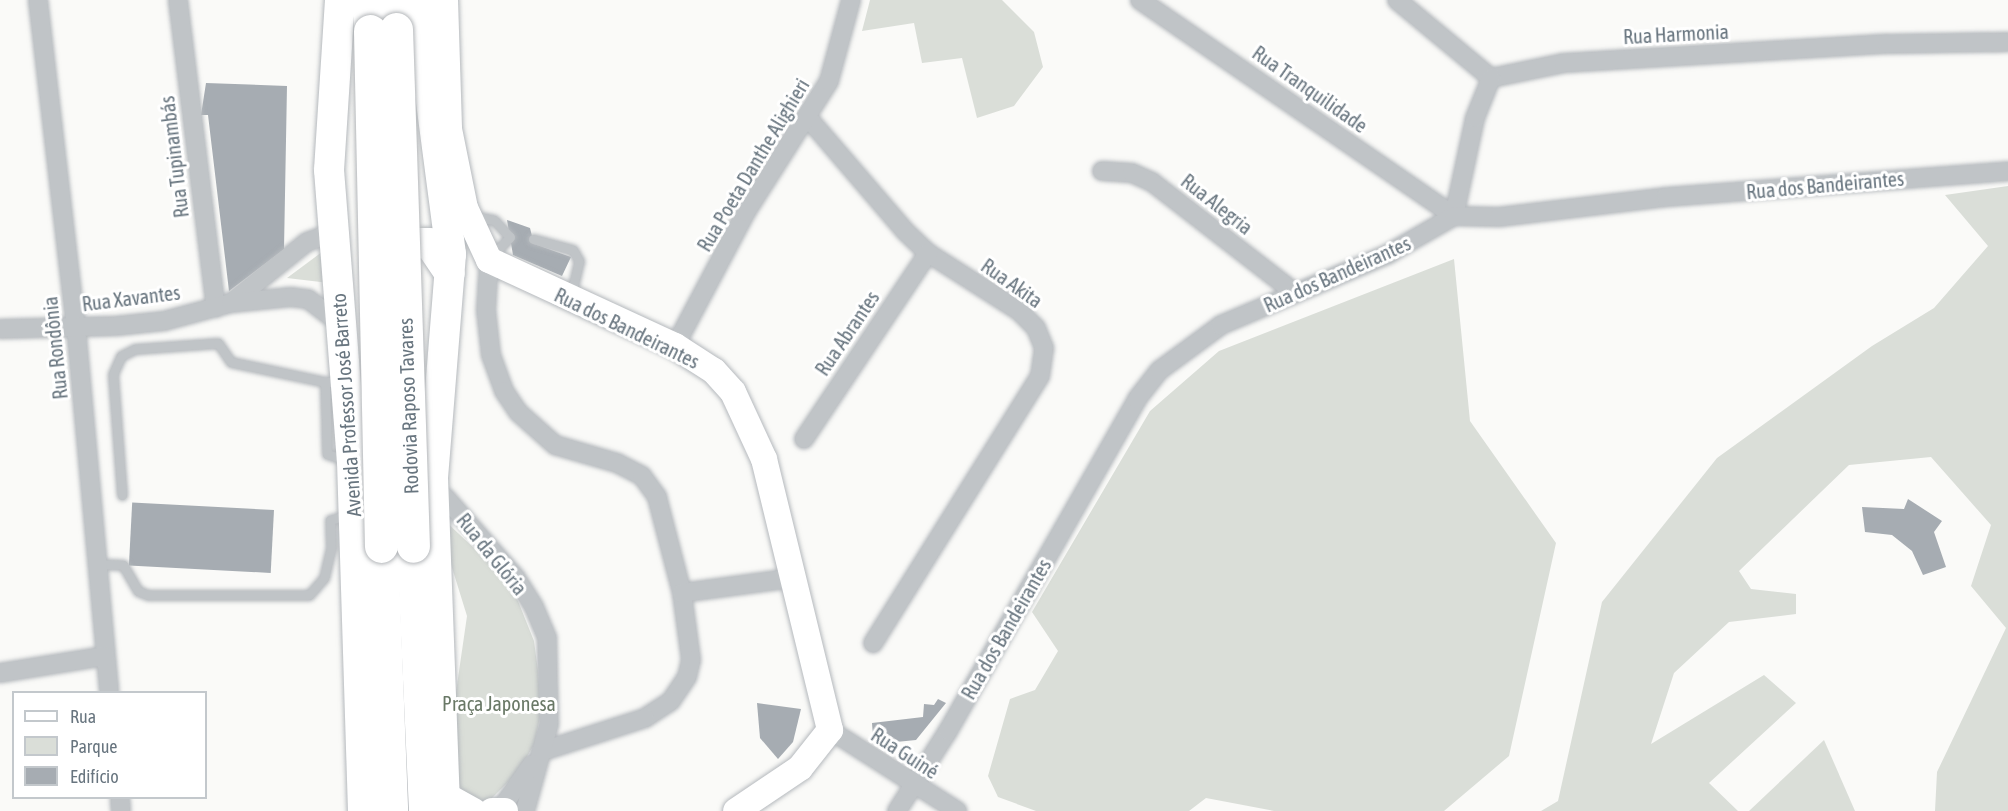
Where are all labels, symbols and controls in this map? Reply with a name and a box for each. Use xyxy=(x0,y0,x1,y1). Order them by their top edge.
street label: Rua Harmonia xyxy=(1622,19,1730,49)
street label: Rua Tranquilidade xyxy=(1248,41,1372,137)
street label: Rua Poeta Danthe Alighieri xyxy=(692,74,814,256)
street label: Rua Tupinambás xyxy=(155,95,193,219)
street label: Rua dos Bandeirantes xyxy=(1745,166,1905,204)
street label: Rua Alegria xyxy=(1176,169,1258,239)
street label: Rua dos Bandeirantes xyxy=(1260,231,1414,317)
street label: Rua Akita xyxy=(977,253,1047,313)
street label: Rua Xavantes xyxy=(81,280,181,316)
street label: Rua dos Bandeirantes xyxy=(551,283,703,373)
street label: Rua Abrantes xyxy=(810,286,884,380)
street label: Avenida Professor José Barreto xyxy=(326,292,366,518)
street label: Rua Rondônia xyxy=(38,295,72,401)
street label: Rodovia Raposo Tavares xyxy=(393,317,423,495)
street label: Rua da Glória xyxy=(452,508,532,600)
street label: Rua dos Bandeirantes xyxy=(956,554,1056,704)
legend xyxy=(12,691,207,799)
park label: Praça Japonesa xyxy=(442,691,556,715)
text: Rua xyxy=(70,706,96,727)
street label: Rua Guiné xyxy=(867,722,943,784)
text: Parque xyxy=(70,736,118,757)
text: Edifício xyxy=(70,766,119,787)

